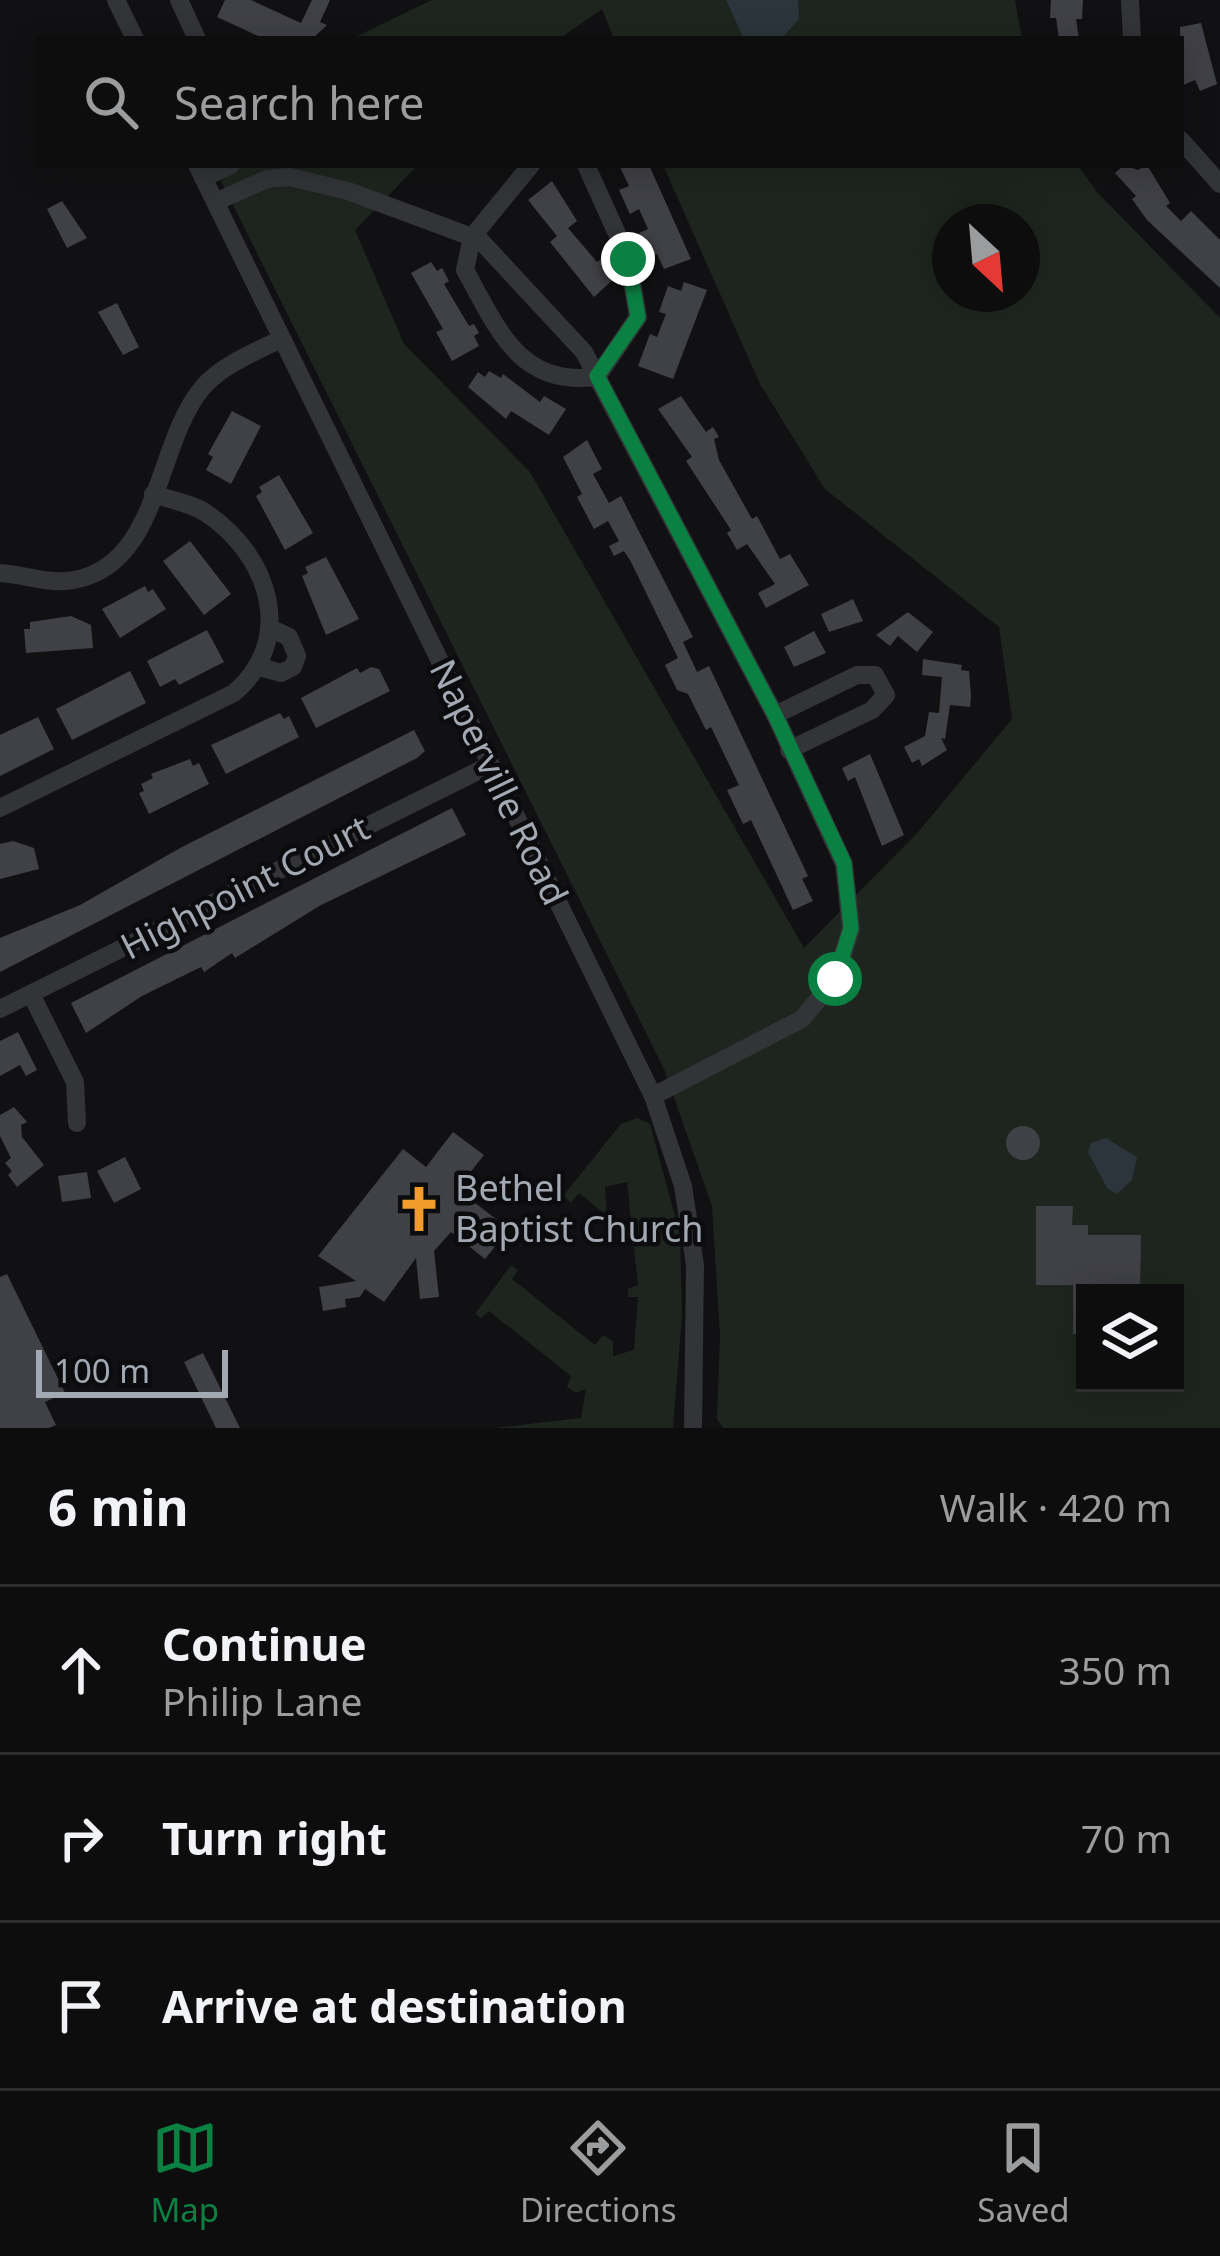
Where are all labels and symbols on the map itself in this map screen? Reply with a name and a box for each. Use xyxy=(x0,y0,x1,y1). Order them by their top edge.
north arrow xyxy=(932,204,1040,312)
route end xyxy=(601,232,655,286)
street label: Naperville Road xyxy=(419,651,580,913)
street label: Highpoint Court xyxy=(112,803,377,970)
route start xyxy=(808,952,862,1006)
place label: Bethel Baptist Church xyxy=(455,1163,704,1253)
church icon: Bethel Baptist Church xyxy=(394,1184,444,1234)
scale bar xyxy=(36,1344,228,1397)

